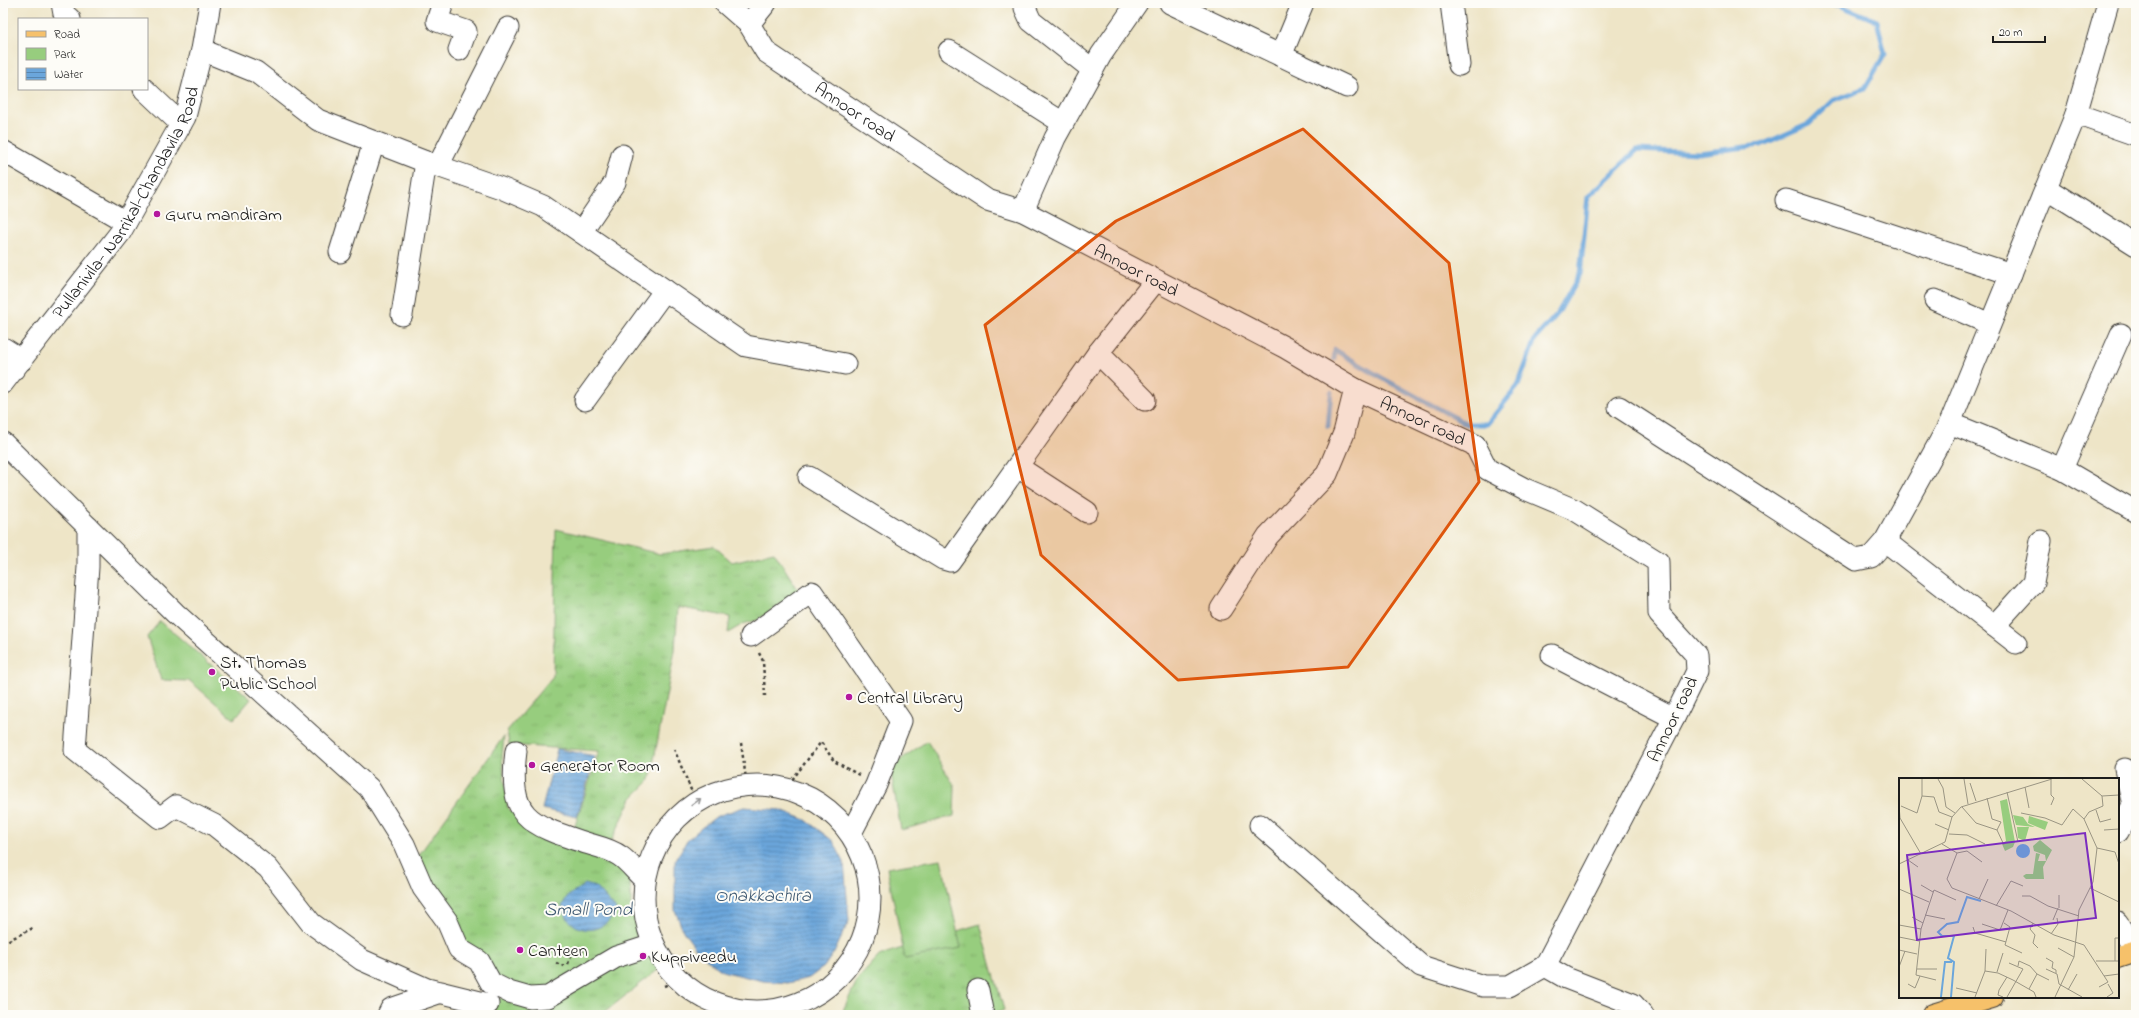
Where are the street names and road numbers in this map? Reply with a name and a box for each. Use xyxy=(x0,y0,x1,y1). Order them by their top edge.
street label: Annoor road xyxy=(808,77,900,150)
street label: Pullanivila- Narrikal-Chandavila Road xyxy=(47,84,207,325)
street label: Annoor road xyxy=(1088,239,1182,305)
street label: Annoor road xyxy=(1375,391,1469,454)
street label: Annoor road xyxy=(1642,673,1706,767)

